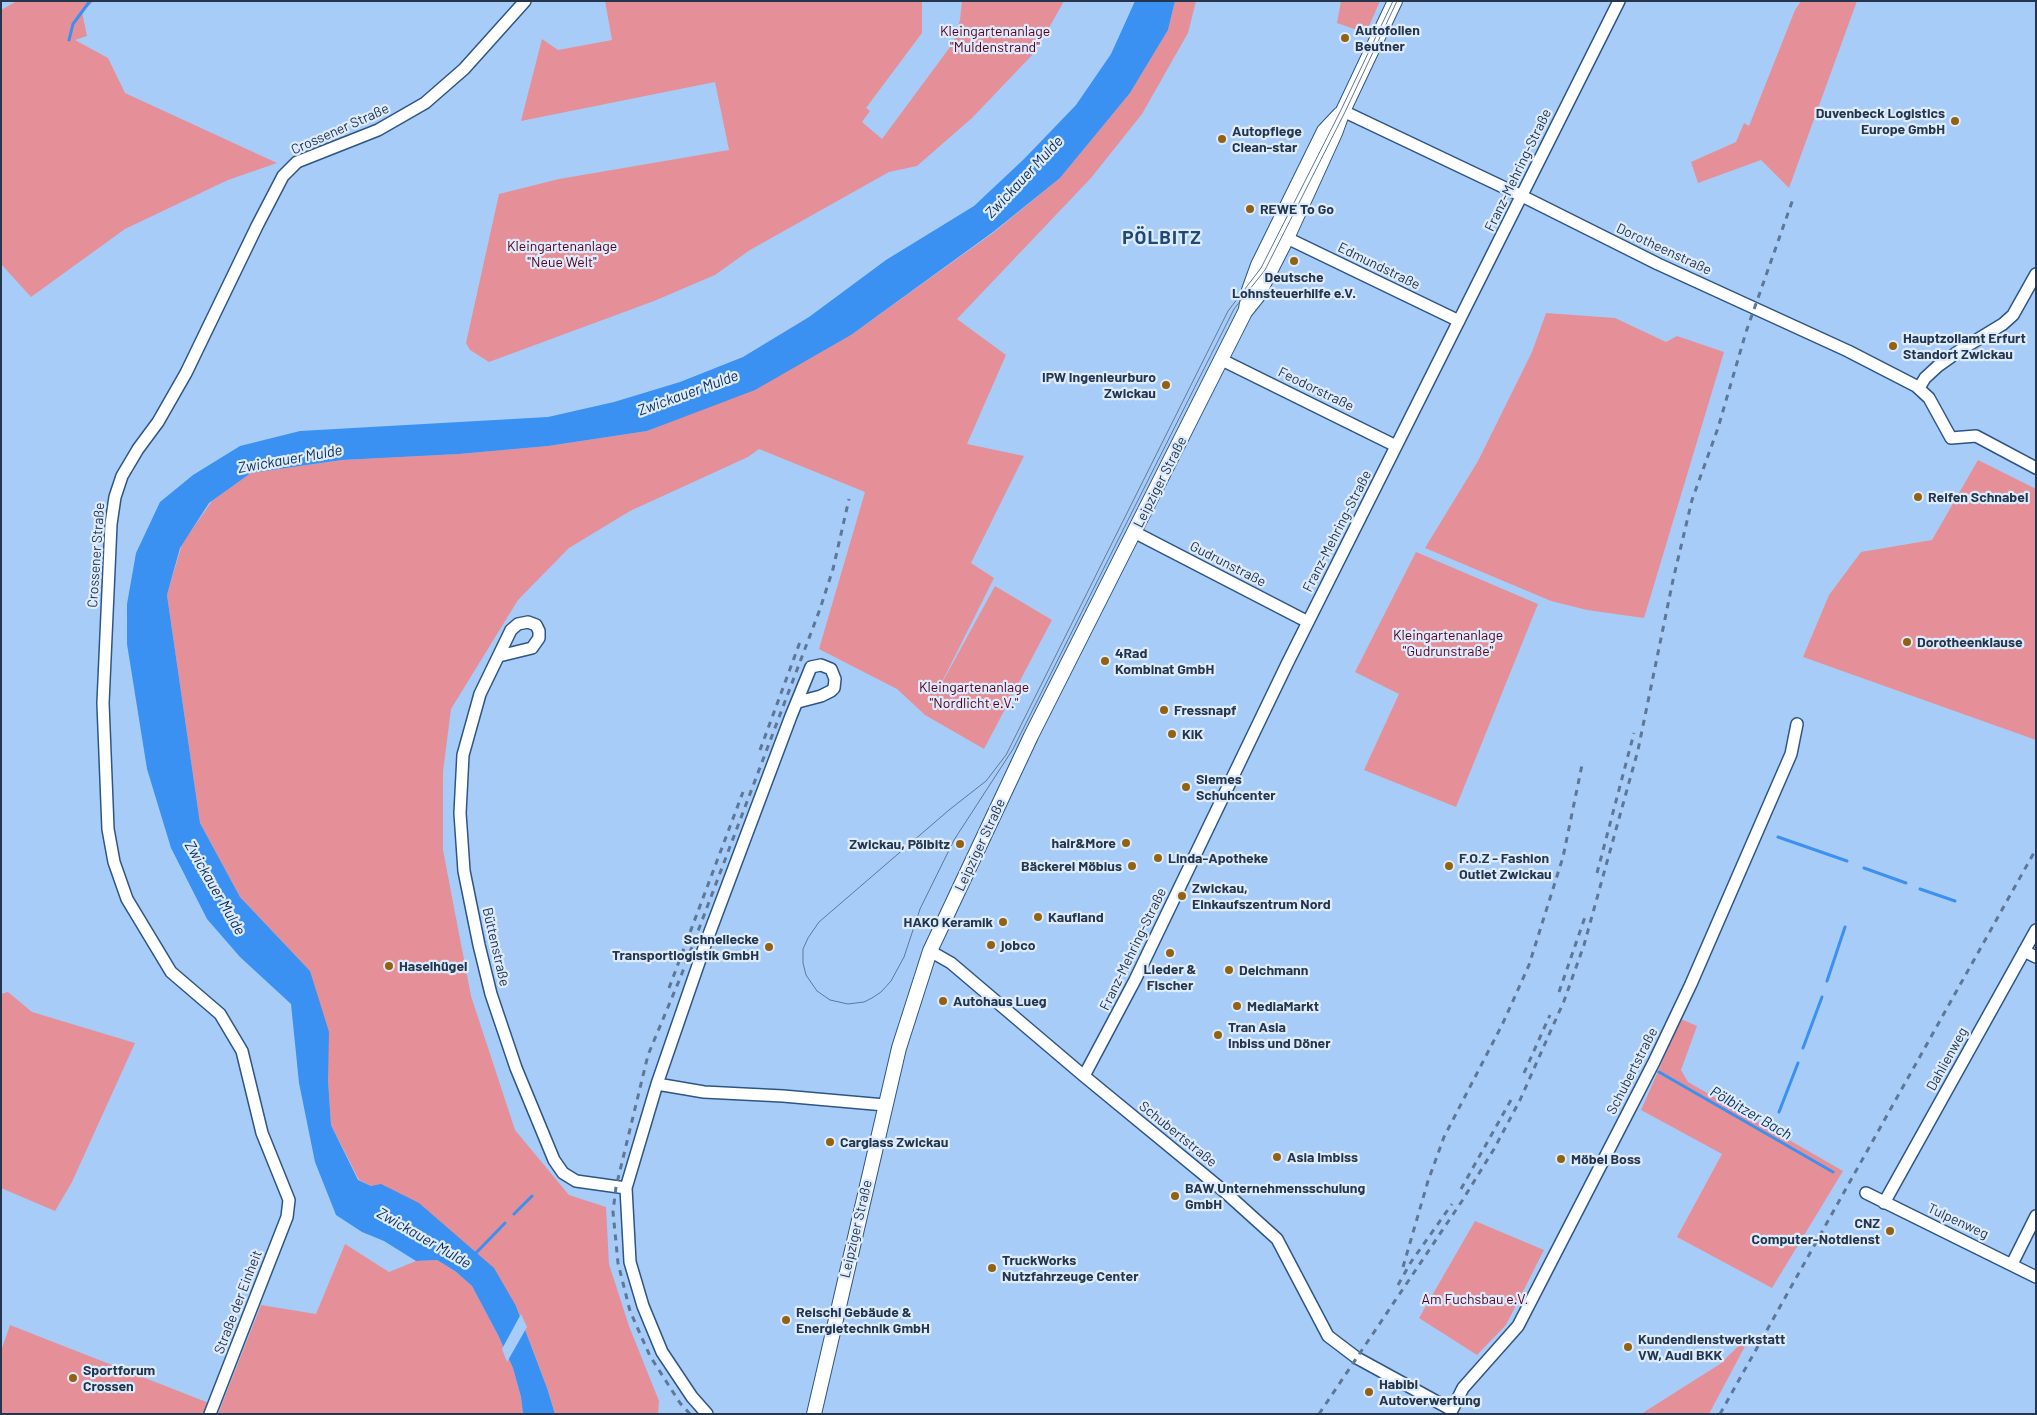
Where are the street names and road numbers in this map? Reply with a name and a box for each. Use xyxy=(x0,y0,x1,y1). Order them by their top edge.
street label: Crossener Straße xyxy=(288,100,392,158)
street label: Franz-Mehring-Straße xyxy=(1481,106,1555,234)
street label: Dorotheenstraße xyxy=(1614,220,1714,278)
street label: Edmundstraße xyxy=(1335,239,1423,293)
street label: Feodorstraße xyxy=(1275,363,1357,415)
street label: Leipziger Straße xyxy=(1130,434,1190,530)
street label: Franz-Mehring-Straße xyxy=(1299,467,1375,595)
street label: Crossener Straße xyxy=(84,502,108,608)
street label: Gudrunstraße xyxy=(1187,538,1269,590)
street label: Leipziger Straße xyxy=(951,796,1009,894)
street label: Franz-Mehring-Straße xyxy=(1096,885,1170,1013)
street label: Büttenstraße xyxy=(479,906,513,988)
street label: Dahlienweg xyxy=(1923,1024,1971,1094)
street label: Schubertstraße xyxy=(1603,1025,1661,1117)
street label: Schubertstraße xyxy=(1136,1098,1220,1170)
street label: Leipziger Straße xyxy=(837,1178,875,1280)
street label: Tulpenweg xyxy=(1925,1200,1991,1242)
street label: Straße der Einheit xyxy=(211,1248,265,1356)

